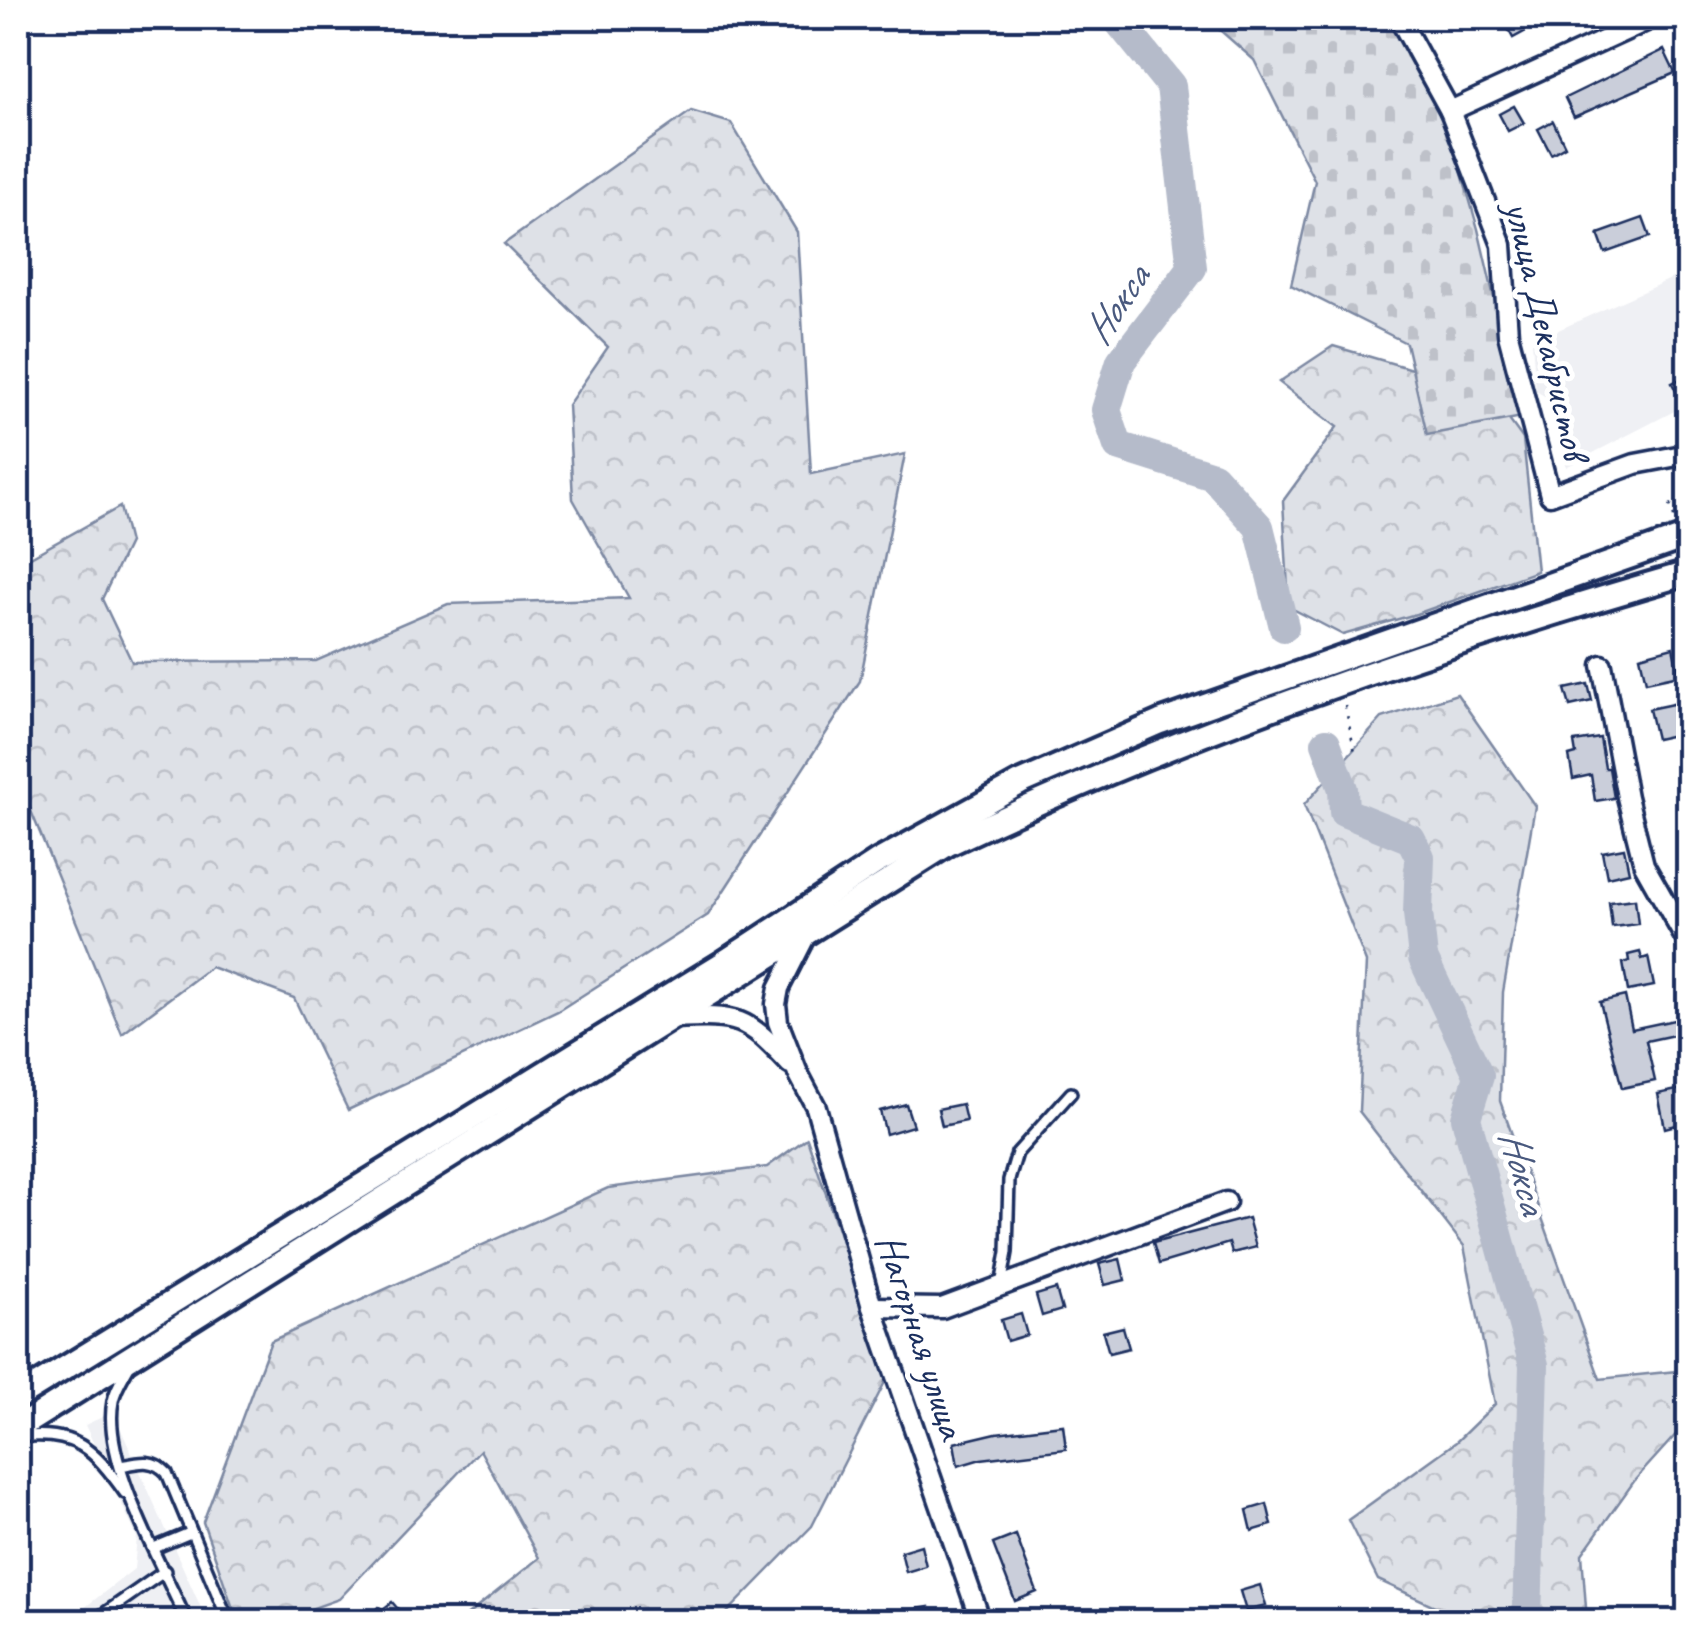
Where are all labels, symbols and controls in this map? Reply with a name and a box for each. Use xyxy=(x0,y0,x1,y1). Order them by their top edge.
street label: улица Декабристов xyxy=(1493,195,1602,470)
water label: Нокса xyxy=(1071,252,1164,355)
water label: Нокса xyxy=(1487,1124,1561,1223)
street label: Нагорная улица xyxy=(864,1228,978,1447)

